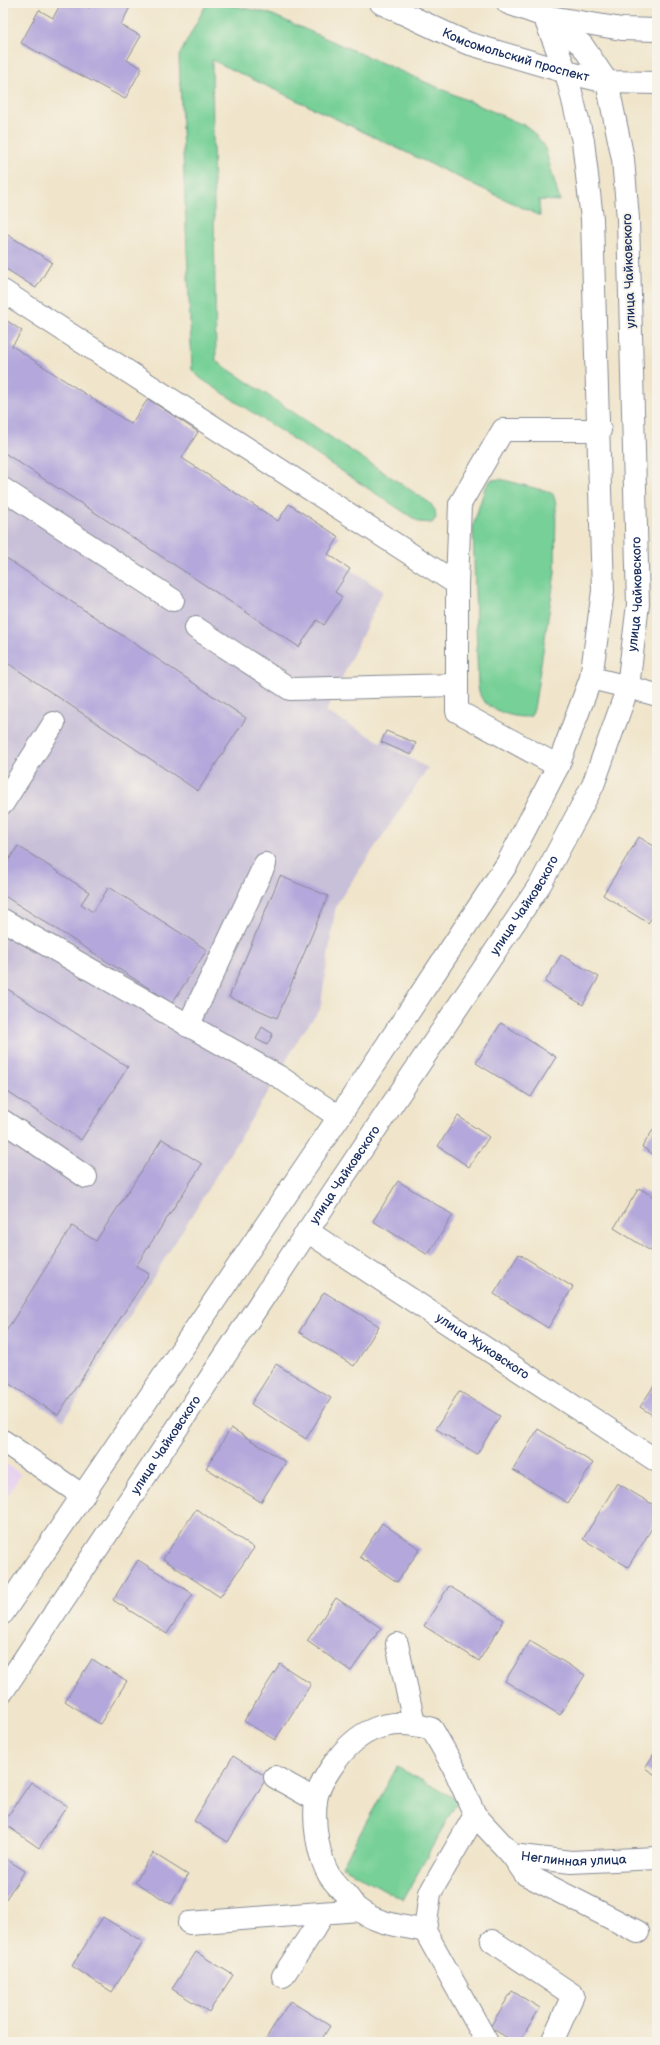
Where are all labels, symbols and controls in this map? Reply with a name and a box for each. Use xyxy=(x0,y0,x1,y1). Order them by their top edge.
street label: Комсомольский проспект xyxy=(440,25,591,85)
street label: улица Чайковского xyxy=(619,213,639,329)
street label: улица Чайковского xyxy=(624,536,646,652)
street label: улица Чайковского xyxy=(487,853,562,958)
street label: улица Чайковского xyxy=(306,1123,384,1227)
street label: улица Жуковского xyxy=(433,1310,532,1383)
street label: улица Чайковского xyxy=(127,1392,204,1497)
street label: Неглинная улица xyxy=(520,1848,627,1870)

